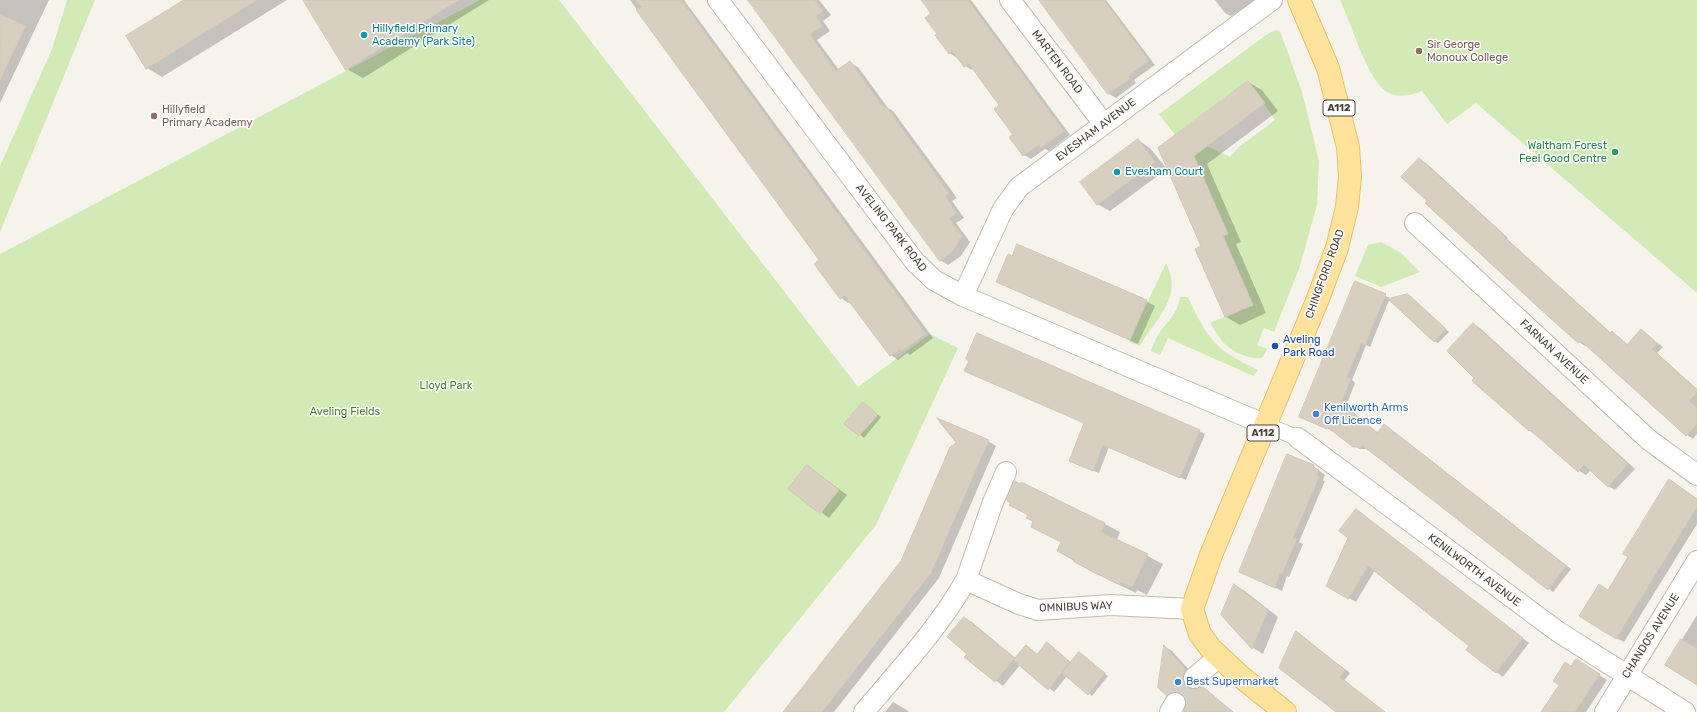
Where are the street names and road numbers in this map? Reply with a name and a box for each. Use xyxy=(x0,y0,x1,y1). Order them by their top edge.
street label: MARTEN ROAD xyxy=(1029,28,1085,96)
street label: EVESHAM AVENUE xyxy=(1053,96,1139,164)
road number: A112 xyxy=(1323,100,1355,116)
street label: AVELING PARK ROAD xyxy=(853,182,929,274)
street label: CHINGFORD ROAD xyxy=(1303,228,1347,320)
street label: FARNAN AVENUE xyxy=(1517,317,1591,387)
road number: A112 xyxy=(1247,425,1279,441)
street label: KENILWORTH AVENUE xyxy=(1425,531,1523,609)
street label: CHANDOS AVENUE xyxy=(1620,591,1682,681)
street label: OMNIBUS WAY xyxy=(1039,599,1113,615)

